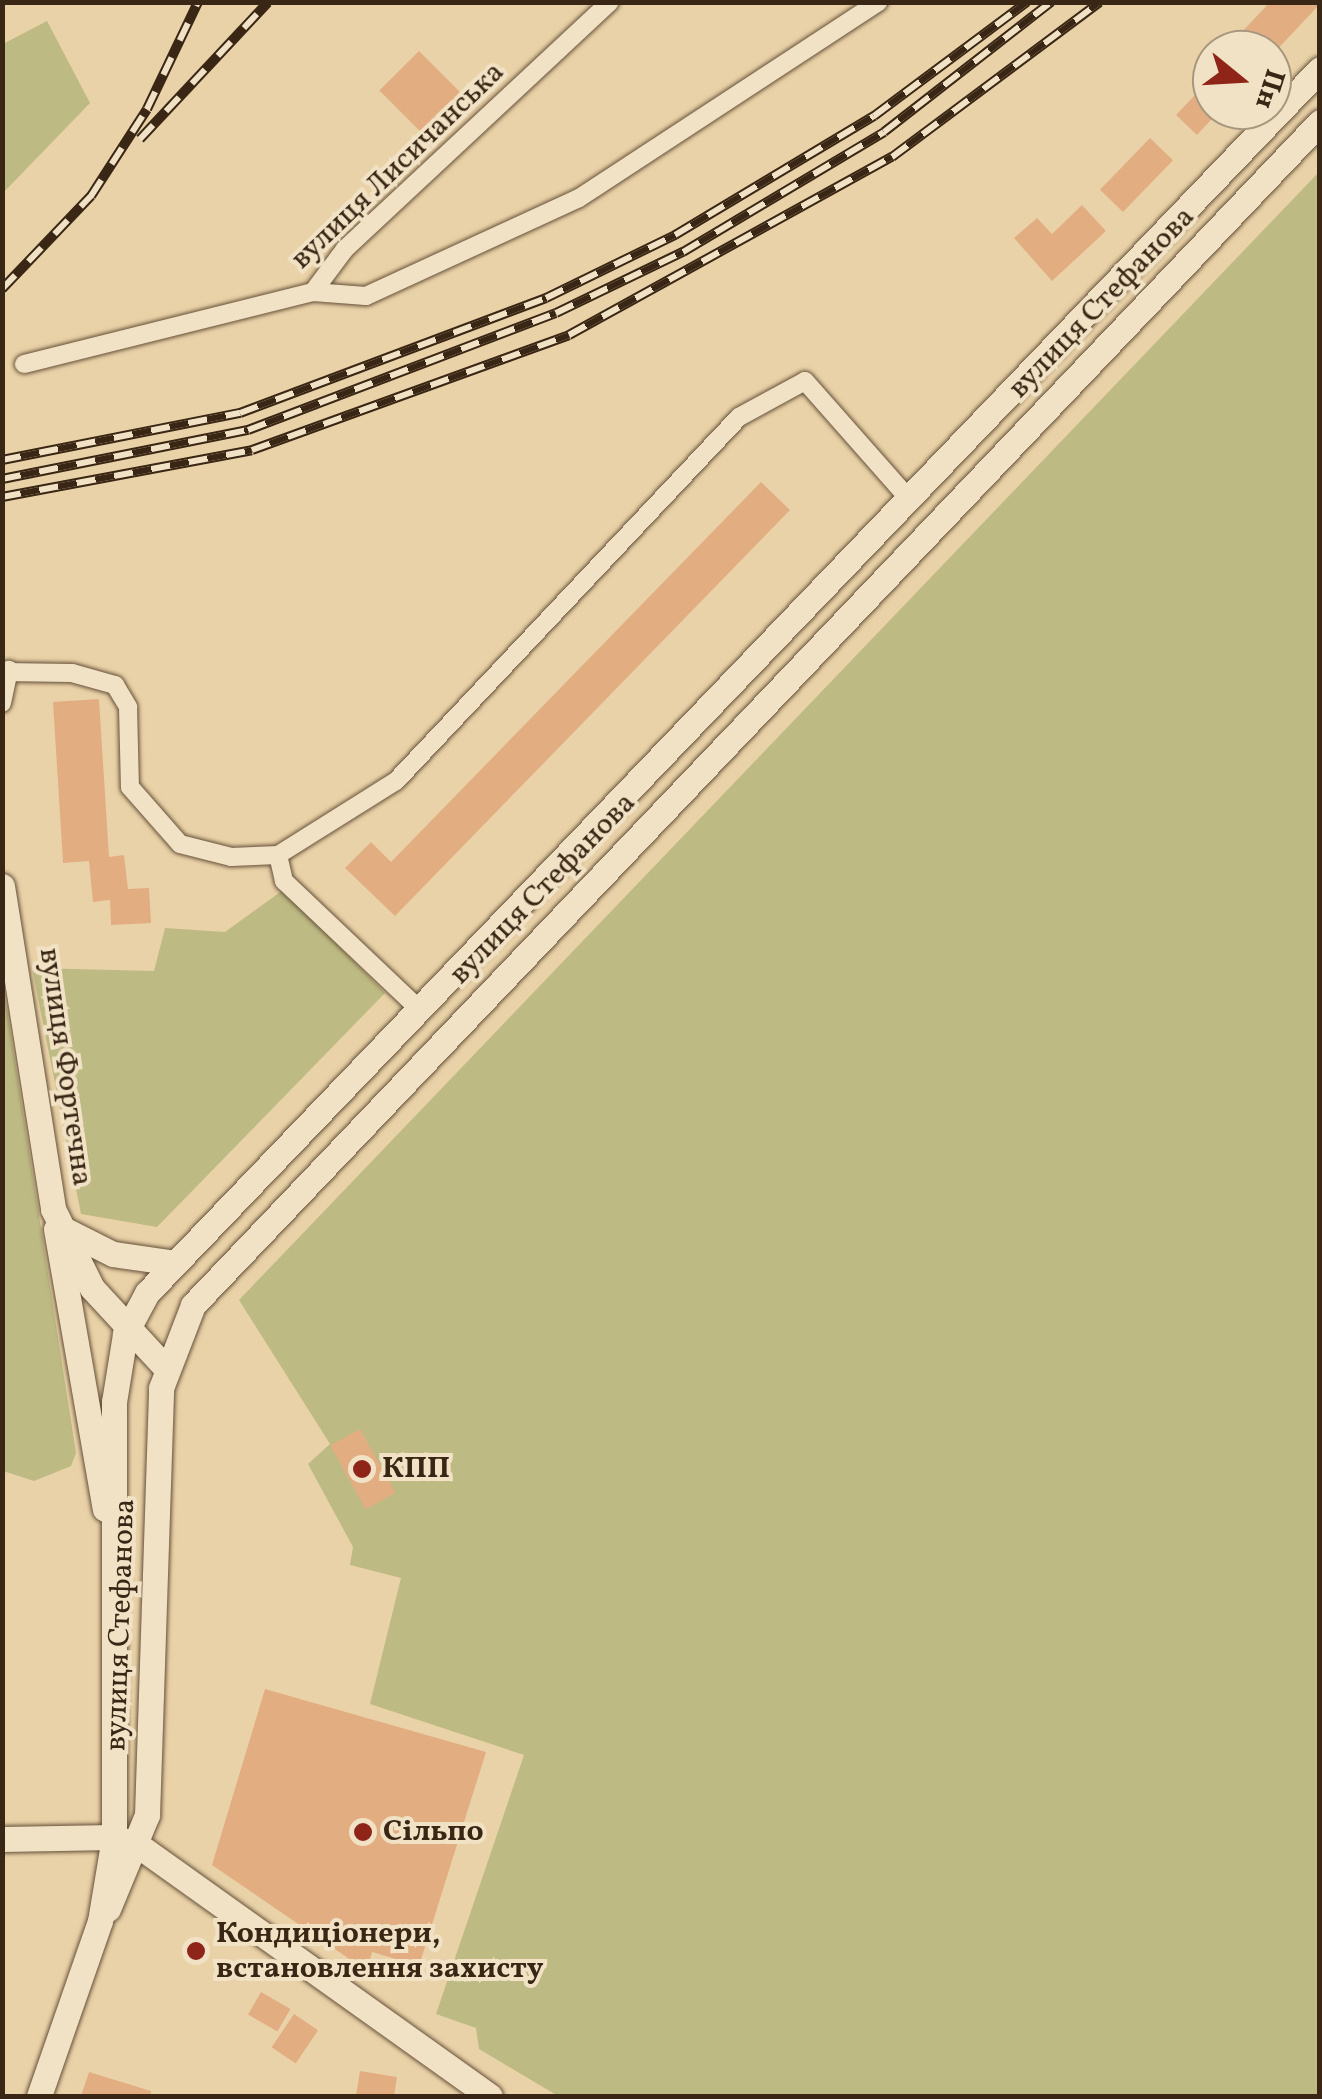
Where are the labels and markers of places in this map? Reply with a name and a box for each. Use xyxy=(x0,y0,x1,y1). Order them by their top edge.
place label: КПП xyxy=(382,1451,450,1487)
marker: КПП xyxy=(351,1458,373,1480)
place label: Сільпо xyxy=(383,1814,484,1850)
marker: Сільпо xyxy=(352,1821,374,1843)
place label: Кондиціонери, встановлення захисту xyxy=(216,1916,544,1986)
marker: Кондиціонери, встановлення захисту xyxy=(185,1940,207,1962)

